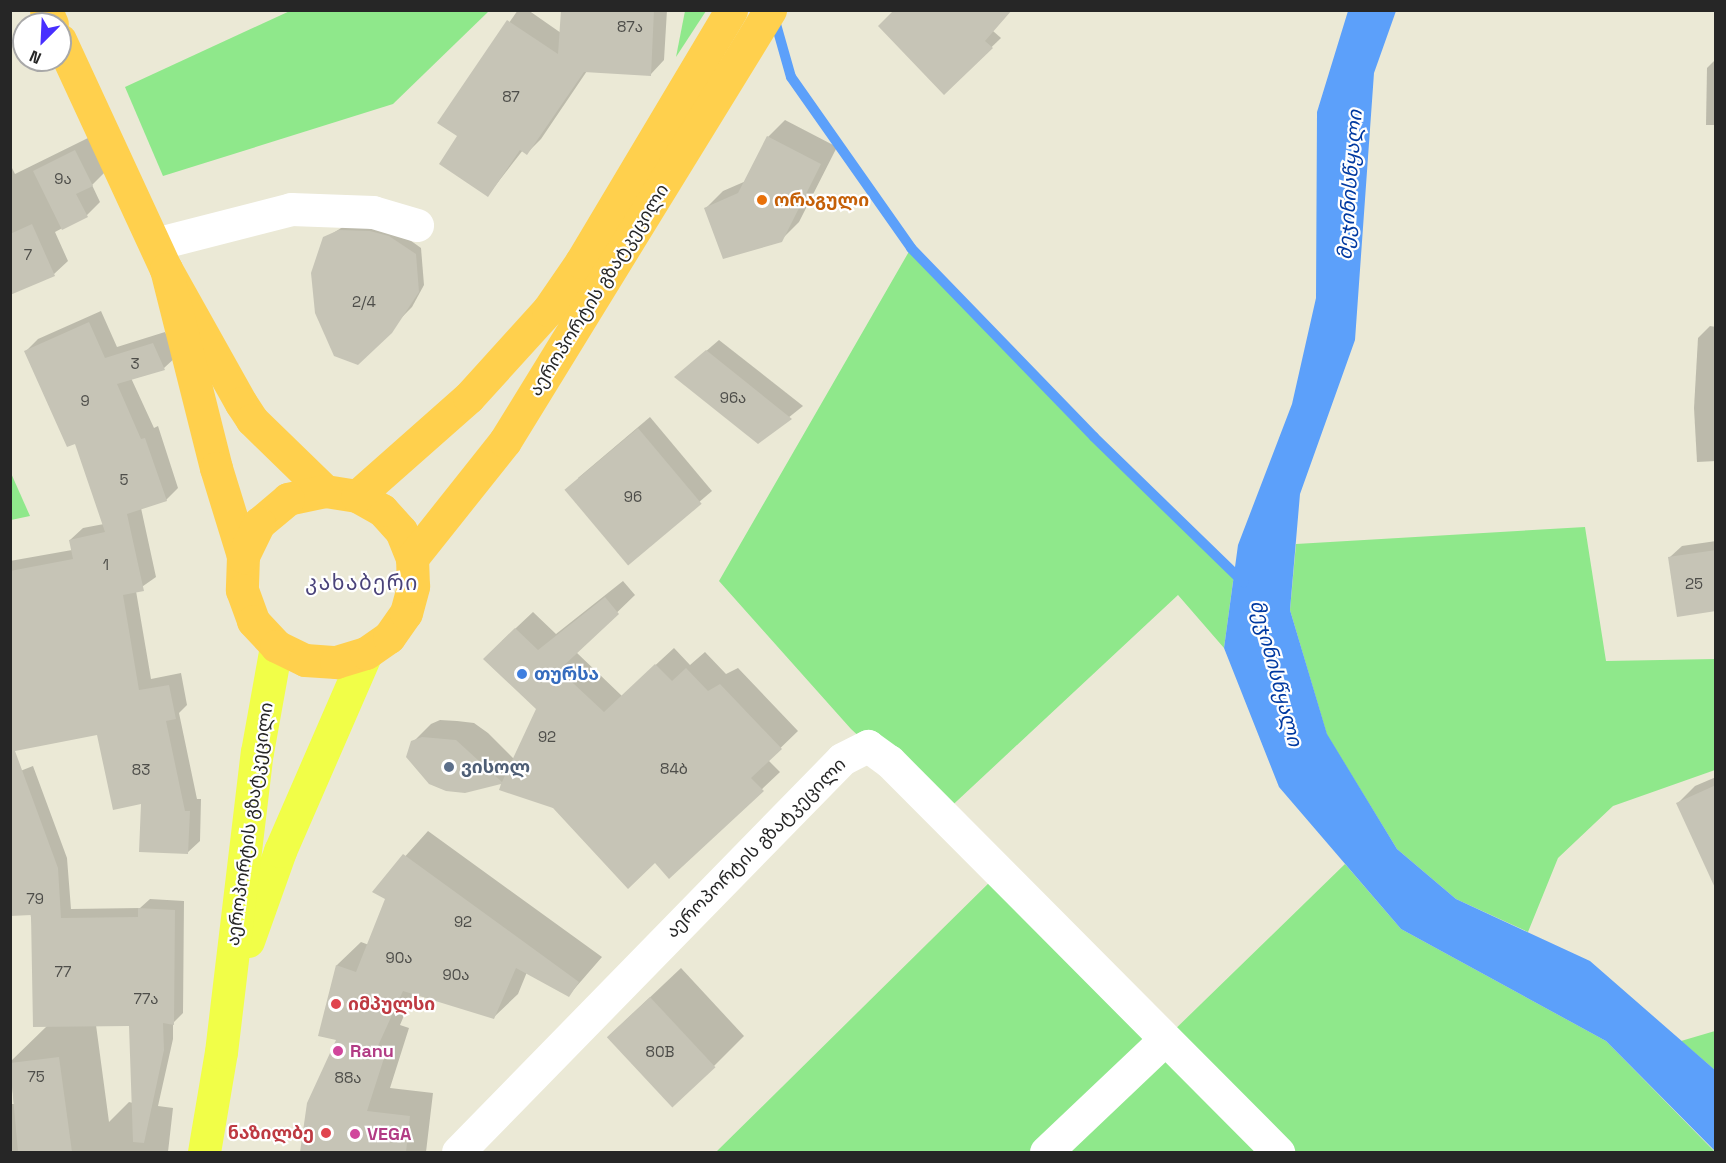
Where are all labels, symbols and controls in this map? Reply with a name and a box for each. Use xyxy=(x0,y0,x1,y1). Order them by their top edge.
north arrow xyxy=(12,12,72,72)
house number: 87ა xyxy=(617,18,643,36)
text: N xyxy=(26,45,44,69)
house number: 87 xyxy=(502,88,520,106)
water label: მეჯინისწყალი xyxy=(1333,109,1367,261)
house number: 9ა xyxy=(54,170,72,188)
street label: აეროპორტის გზატკეცილი xyxy=(525,180,673,400)
place label: ორაგული xyxy=(774,189,869,211)
marker: ორაგული xyxy=(755,193,769,207)
house number: 7 xyxy=(24,246,32,264)
house number: 2/4 xyxy=(352,293,376,311)
house number: 3 xyxy=(130,355,140,373)
house number: 96ა xyxy=(720,389,746,407)
house number: 9 xyxy=(80,392,90,410)
house number: 5 xyxy=(120,471,128,489)
house number: 96 xyxy=(624,488,642,506)
house number: 1 xyxy=(103,556,109,574)
district label: კახაბერი xyxy=(305,570,419,596)
house number: 25 xyxy=(1685,575,1703,593)
water label: მეჯინისწყალი xyxy=(1245,597,1307,749)
place label: თურსა xyxy=(534,663,599,685)
marker: თურსა xyxy=(515,667,529,681)
street label: აეროპორტის გზატკეცილი xyxy=(222,701,278,947)
house number: 92 xyxy=(538,728,556,746)
street label: აეროპორტის გზატკეცილი xyxy=(662,754,850,942)
place label: ვისოლ xyxy=(461,756,530,778)
marker: ვისოლ xyxy=(442,760,456,774)
house number: 84ბ xyxy=(660,760,688,778)
house number: 83 xyxy=(132,761,150,779)
house number: 79 xyxy=(26,890,44,908)
house number: 92 xyxy=(454,913,472,931)
house number: 90ა xyxy=(385,949,413,967)
house number: 77 xyxy=(55,963,71,981)
house number: 90ა xyxy=(442,966,470,984)
house number: 77ა xyxy=(133,990,159,1008)
place label: იმპულსი xyxy=(348,993,435,1015)
marker: იმპულსი xyxy=(329,997,343,1011)
place label: Ranu xyxy=(350,1040,394,1062)
house number: 80B xyxy=(646,1043,674,1061)
marker: Ranu xyxy=(331,1044,345,1058)
house number: 75 xyxy=(27,1068,45,1086)
house number: 88ა xyxy=(335,1069,361,1087)
place label: ნაზილბე xyxy=(228,1122,314,1144)
place label: VEGA xyxy=(367,1123,411,1145)
marker: ნაზილბე xyxy=(319,1126,333,1140)
marker: VEGA xyxy=(348,1127,362,1141)

